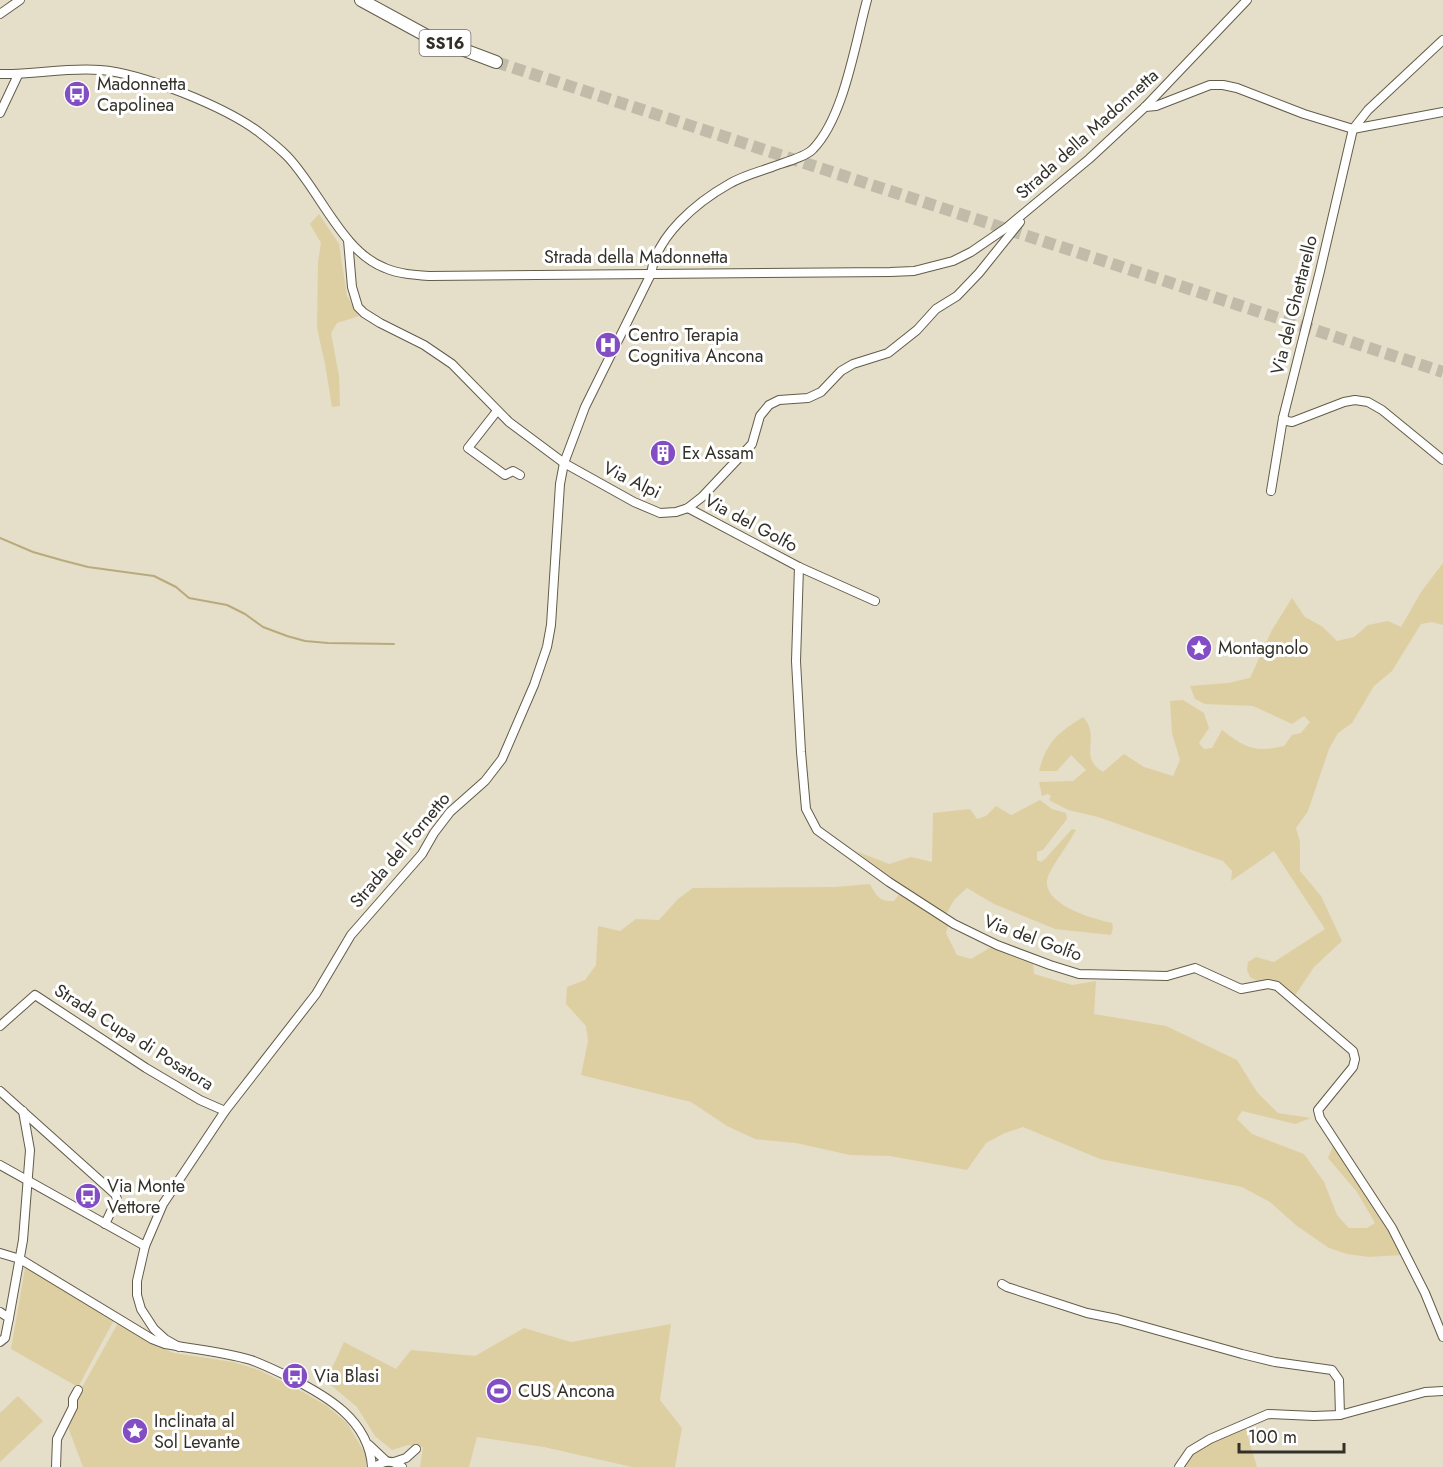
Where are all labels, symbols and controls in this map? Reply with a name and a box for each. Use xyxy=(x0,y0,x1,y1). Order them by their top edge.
road number: SS16 xyxy=(420,30,470,56)
street label: Strada della Madonnetta xyxy=(1010,63,1164,205)
place label: Madonnetta Capolinea xyxy=(97,71,186,118)
bus stop icon: Madonnetta Capolinea xyxy=(62,79,92,109)
street label: Via del Ghettarello xyxy=(1264,232,1324,377)
street label: Strada della Madonnetta xyxy=(544,244,728,270)
place label: Centro Terapia Cognitiva Ancona xyxy=(628,322,763,369)
hospital icon: Centro Terapia Cognitiva Ancona xyxy=(593,330,623,360)
building icon: Ex Assam xyxy=(648,438,678,468)
place label: Ex Assam xyxy=(682,440,754,466)
street label: Via Alpi xyxy=(599,455,665,505)
street label: Via del Golfo xyxy=(700,487,803,559)
place icon: Montagnolo xyxy=(1184,633,1214,663)
place label: Montagnolo xyxy=(1218,635,1309,661)
street label: Strada del Fornetto xyxy=(344,786,456,914)
street label: Via del Golfo xyxy=(980,908,1086,968)
street label: Strada Cupa di Posatora xyxy=(49,977,219,1097)
place label: Via Monte Vettore xyxy=(107,1173,185,1220)
bus stop icon: Via Monte Vettore xyxy=(73,1181,103,1211)
bus stop icon: Via Blasi xyxy=(280,1361,310,1391)
place label: Via Blasi xyxy=(314,1363,379,1389)
sports icon: CUS Ancona xyxy=(484,1376,514,1406)
place label: CUS Ancona xyxy=(518,1378,615,1404)
place label: Inclinata al Sol Levante xyxy=(154,1408,240,1455)
place icon: Inclinata al Sol Levante xyxy=(120,1416,150,1446)
scale bar xyxy=(1239,1416,1344,1454)
text: 100 m xyxy=(1248,1424,1297,1450)

